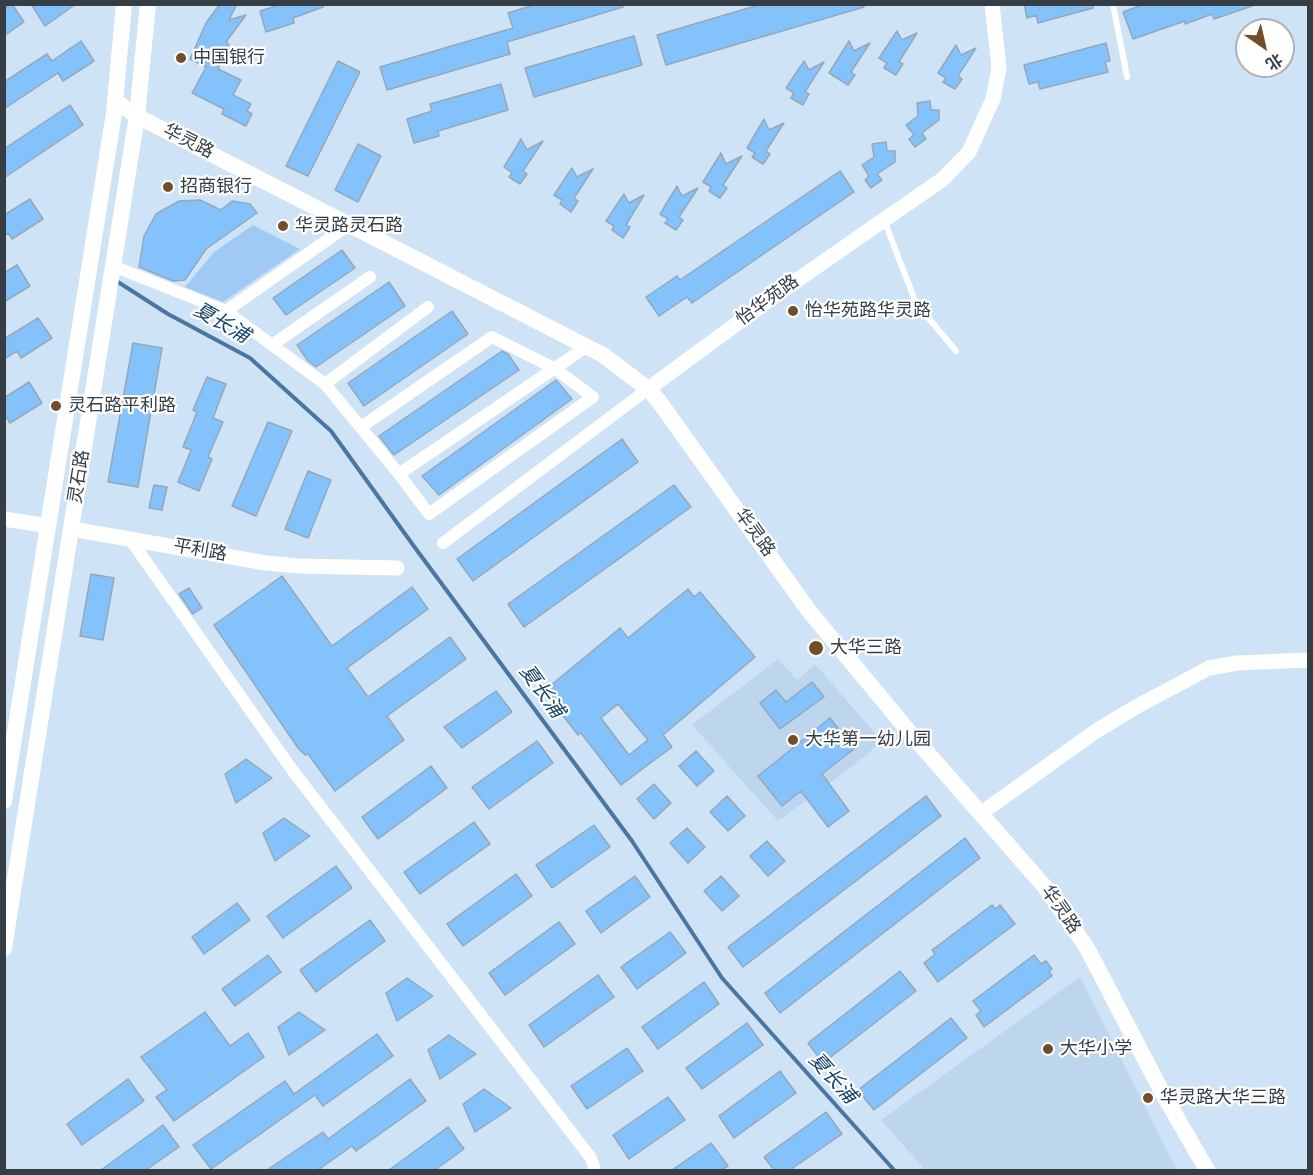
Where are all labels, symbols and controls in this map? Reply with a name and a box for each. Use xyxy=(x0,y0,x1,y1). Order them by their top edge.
north arrow xyxy=(1235,18,1295,78)
place label: 中国银行 xyxy=(193,47,265,69)
text: 北 xyxy=(1262,49,1286,74)
marker: 中国银行 xyxy=(174,51,188,65)
street label: 华灵路 xyxy=(159,120,217,164)
place label: 招商银行 xyxy=(180,176,252,198)
marker: 招商银行 xyxy=(161,180,175,194)
place label: 华灵路灵石路 xyxy=(295,215,403,237)
marker: 华灵路灵石路 xyxy=(276,219,290,233)
street label: 怡华苑路 xyxy=(733,271,803,331)
water label: 夏长浦 xyxy=(189,299,253,349)
place label: 怡华苑路华灵路 xyxy=(805,300,931,322)
marker: 怡华苑路华灵路 xyxy=(786,304,800,318)
place label: 灵石路平利路 xyxy=(68,395,176,417)
marker: 灵石路平利路 xyxy=(49,399,63,413)
street label: 灵石路 xyxy=(65,449,95,505)
street label: 华灵路 xyxy=(729,505,779,561)
street label: 平利路 xyxy=(172,536,228,566)
place label: 大华三路 xyxy=(830,637,902,659)
marker: 大华三路 xyxy=(807,639,825,657)
water label: 夏长浦 xyxy=(514,661,568,723)
place label: 大华第一幼儿园 xyxy=(805,729,931,751)
marker: 大华第一幼儿园 xyxy=(786,733,800,747)
street label: 华灵路 xyxy=(1036,882,1084,938)
place label: 大华小学 xyxy=(1060,1038,1132,1060)
marker: 大华小学 xyxy=(1041,1042,1055,1056)
water label: 夏长浦 xyxy=(803,1049,861,1109)
place label: 华灵路大华三路 xyxy=(1160,1087,1286,1109)
marker: 华灵路大华三路 xyxy=(1141,1091,1155,1105)

